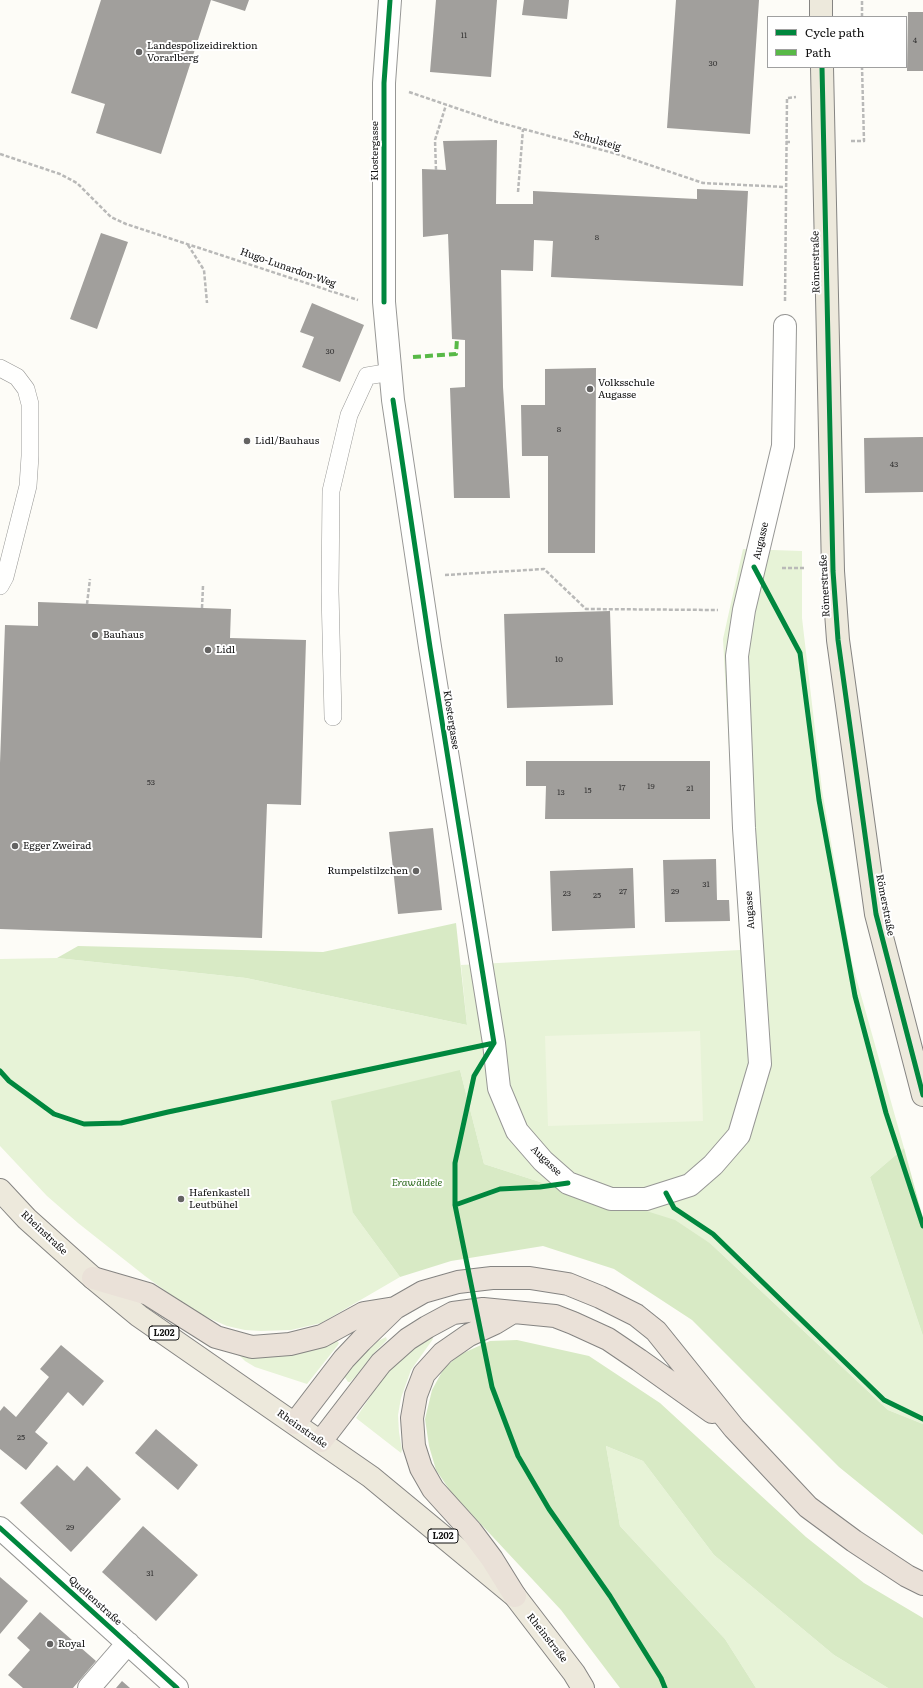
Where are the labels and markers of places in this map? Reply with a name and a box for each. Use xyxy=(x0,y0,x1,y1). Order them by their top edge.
place label: Landespolizeidirektion Vorarlberg xyxy=(147,40,258,64)
marker: Landespolizeidirektion Vorarlberg xyxy=(134,47,144,57)
place label: Volksschule Augasse xyxy=(598,377,655,400)
marker: Volksschule Augasse xyxy=(585,384,595,394)
place label: Lidl/Bauhaus xyxy=(255,435,319,447)
marker: Lidl/Bauhaus xyxy=(242,436,252,446)
place label: Bauhaus xyxy=(103,629,144,641)
marker: Bauhaus xyxy=(90,630,100,640)
place label: Lidl xyxy=(216,644,235,656)
marker: Lidl xyxy=(203,645,213,655)
place label: Egger Zweirad xyxy=(23,840,91,852)
marker: Egger Zweirad xyxy=(10,841,20,851)
place label: Rumpelstilzchen xyxy=(328,865,408,877)
marker: Rumpelstilzchen xyxy=(411,866,421,876)
place label: Hafenkastell Leutbühel xyxy=(189,1187,250,1210)
marker: Hafenkastell Leutbühel xyxy=(176,1194,186,1204)
place label: Royal xyxy=(58,1638,85,1650)
marker: Royal xyxy=(45,1639,55,1649)

